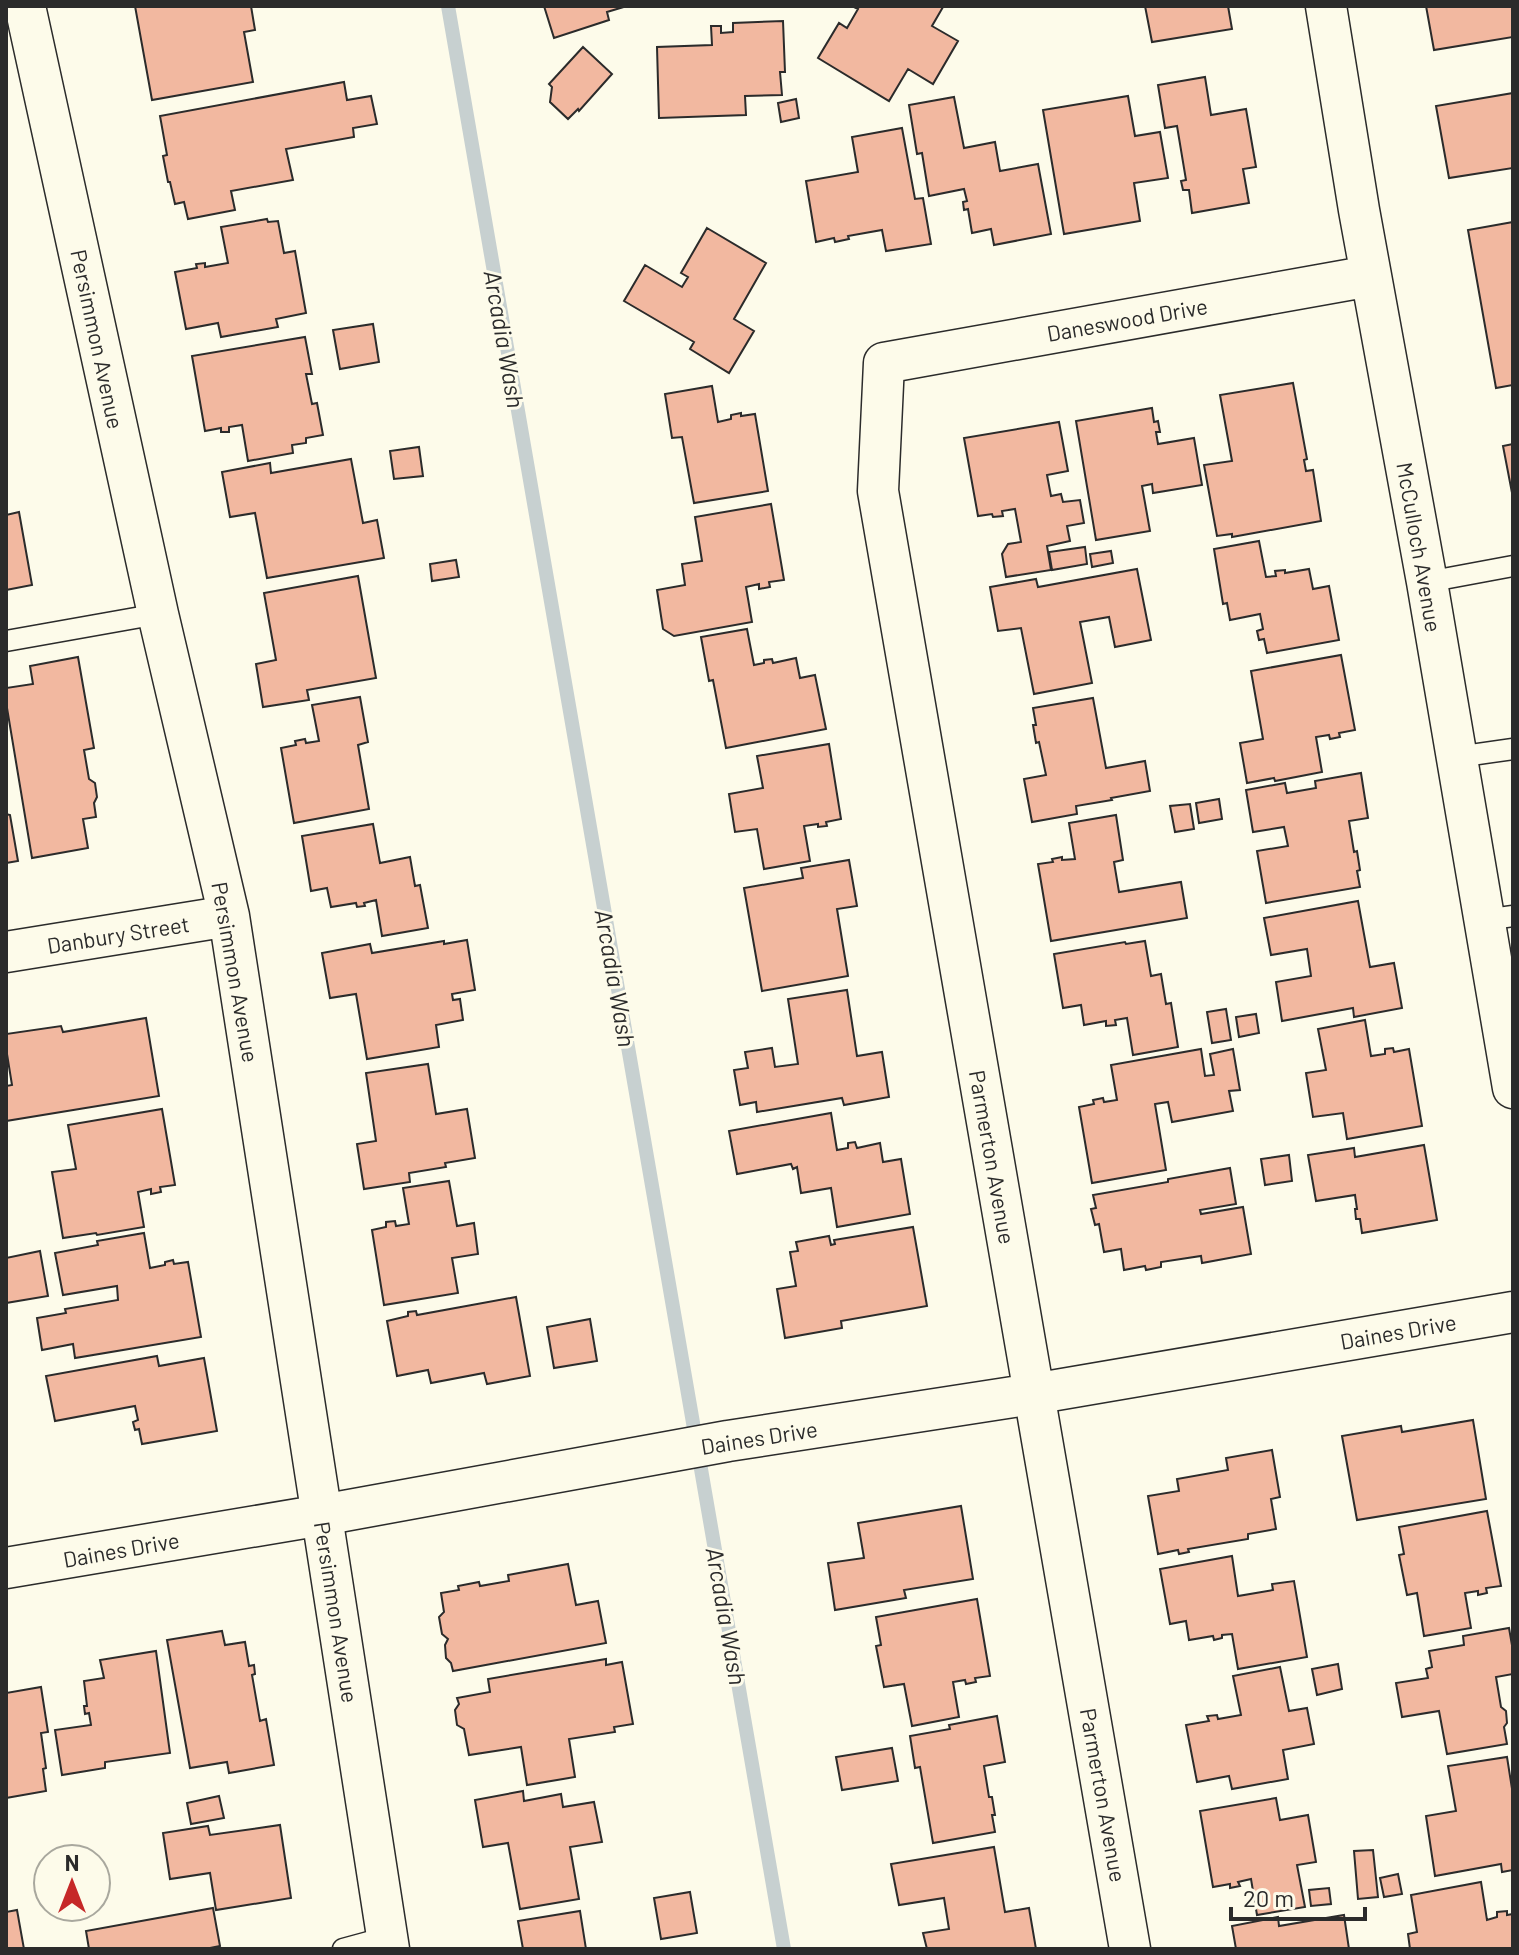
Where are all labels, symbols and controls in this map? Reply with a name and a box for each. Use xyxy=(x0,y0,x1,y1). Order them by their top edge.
street label: Persimmon Avenue xyxy=(66,247,130,431)
water label: Arcadia Wash xyxy=(479,268,531,410)
street label: Daneswood Drive xyxy=(1045,292,1209,346)
street label: McCulloch Avenue xyxy=(1392,460,1448,634)
street label: Persimmon Avenue xyxy=(207,880,265,1064)
water label: Arcadia Wash xyxy=(590,907,642,1049)
street label: Danbury Street xyxy=(45,910,191,958)
street label: Parmerton Avenue xyxy=(965,1068,1021,1246)
street label: Daines Drive xyxy=(1338,1308,1458,1354)
street label: Daines Drive xyxy=(699,1415,819,1459)
street label: Persimmon Avenue xyxy=(310,1520,364,1704)
street label: Daines Drive xyxy=(61,1526,181,1572)
water label: Arcadia Wash xyxy=(701,1545,753,1687)
street label: Parmerton Avenue xyxy=(1076,1706,1132,1884)
north arrow xyxy=(32,1843,112,1923)
text: N xyxy=(65,1849,79,1875)
scale bar xyxy=(1231,1871,1365,1921)
text: 20 m xyxy=(1243,1883,1294,1912)

